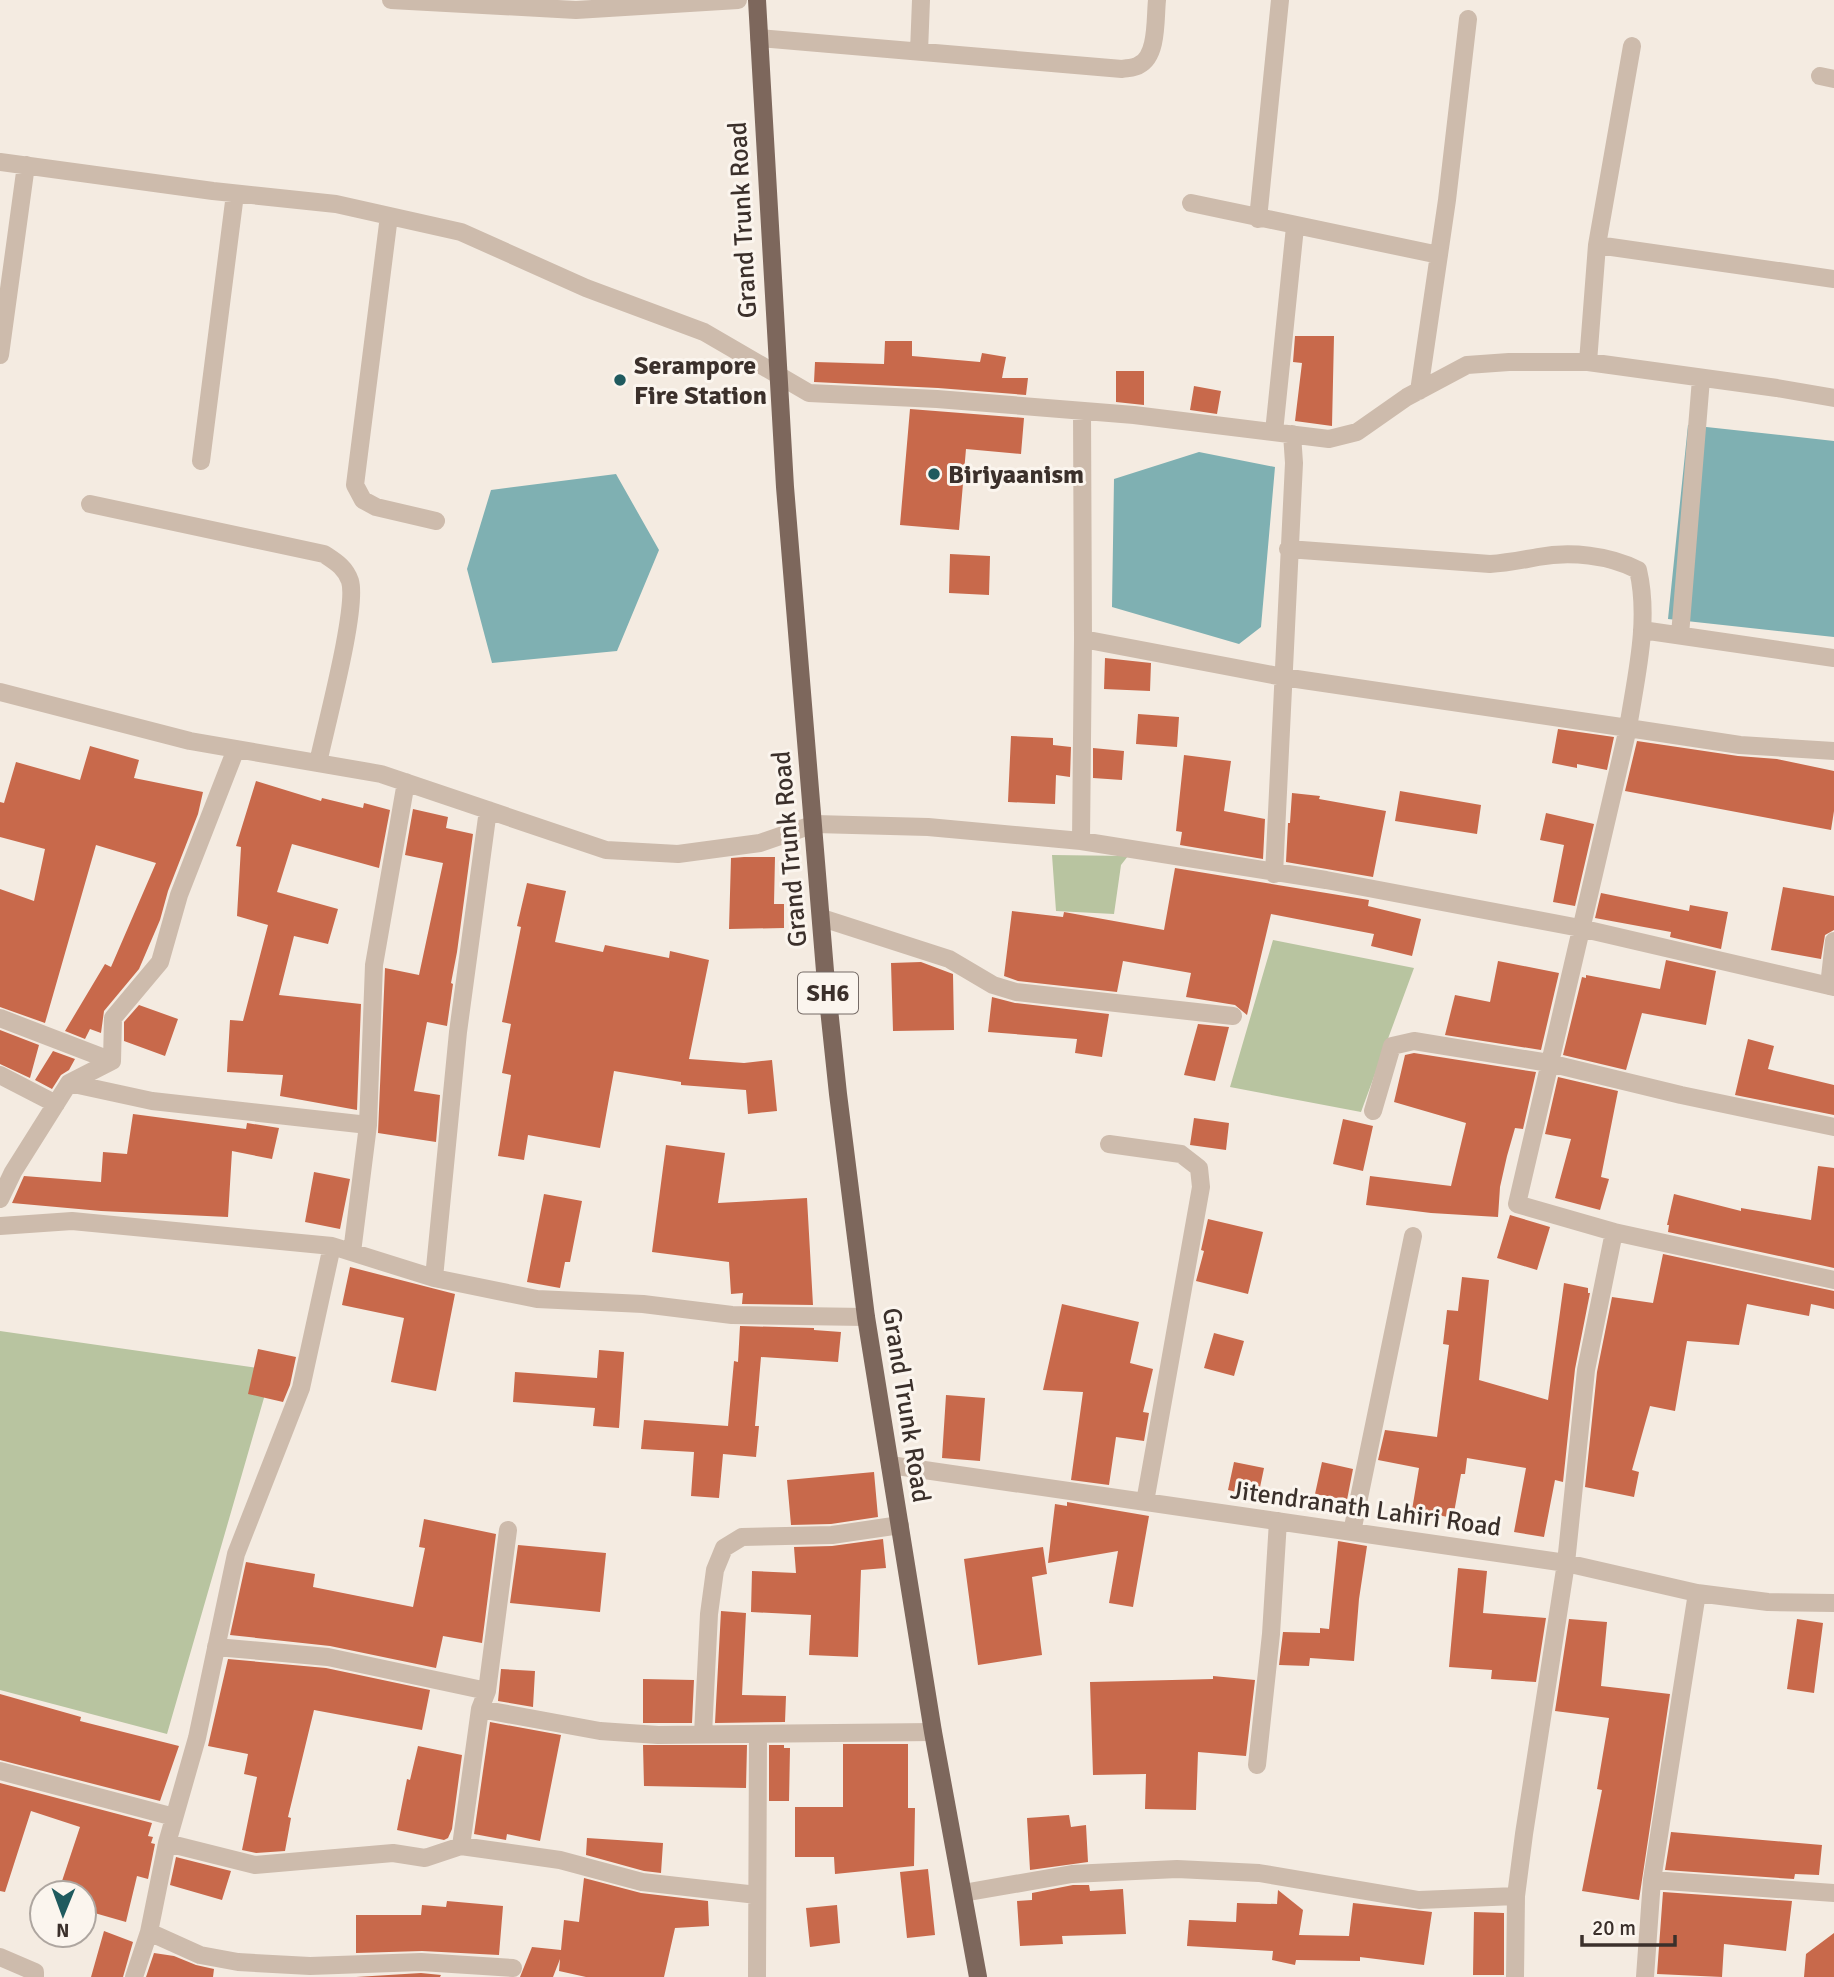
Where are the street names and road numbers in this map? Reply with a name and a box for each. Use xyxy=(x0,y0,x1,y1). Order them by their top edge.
street label: Grand Trunk Road xyxy=(722,121,764,319)
street label: Grand Trunk Road xyxy=(765,749,815,948)
road number: SH6 xyxy=(798,973,858,1014)
street label: Grand Trunk Road xyxy=(875,1305,937,1505)
street label: Jitendranath Lahiri Road xyxy=(1228,1474,1503,1544)

